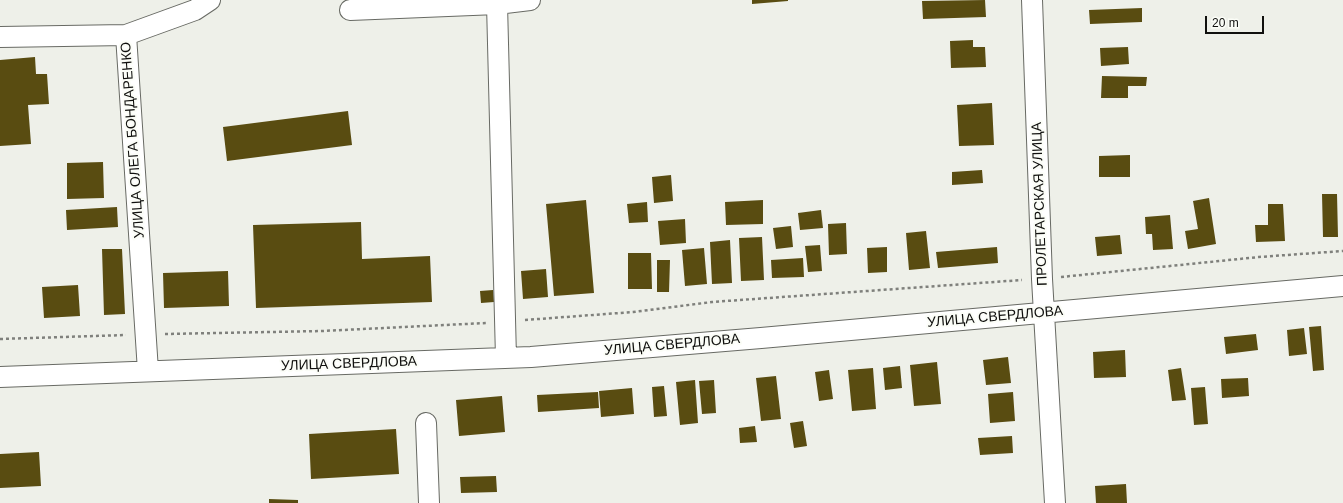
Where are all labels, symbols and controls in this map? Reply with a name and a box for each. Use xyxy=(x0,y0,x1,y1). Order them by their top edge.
scale bar xyxy=(1207,8,1266,34)
text: 20 m xyxy=(1212,16,1239,30)
street label: УЛИЦА ОЛЕГА БОНДАРЕНКО xyxy=(118,41,148,239)
street label: ПРОЛЕТАРСКАЯ УЛИЦА xyxy=(1029,122,1051,286)
street label: УЛИЦА СВЕРДЛОВА xyxy=(926,303,1064,331)
street label: УЛИЦА СВЕРДЛОВА xyxy=(603,331,741,359)
street label: УЛИЦА СВЕРДЛОВА xyxy=(281,353,417,375)

